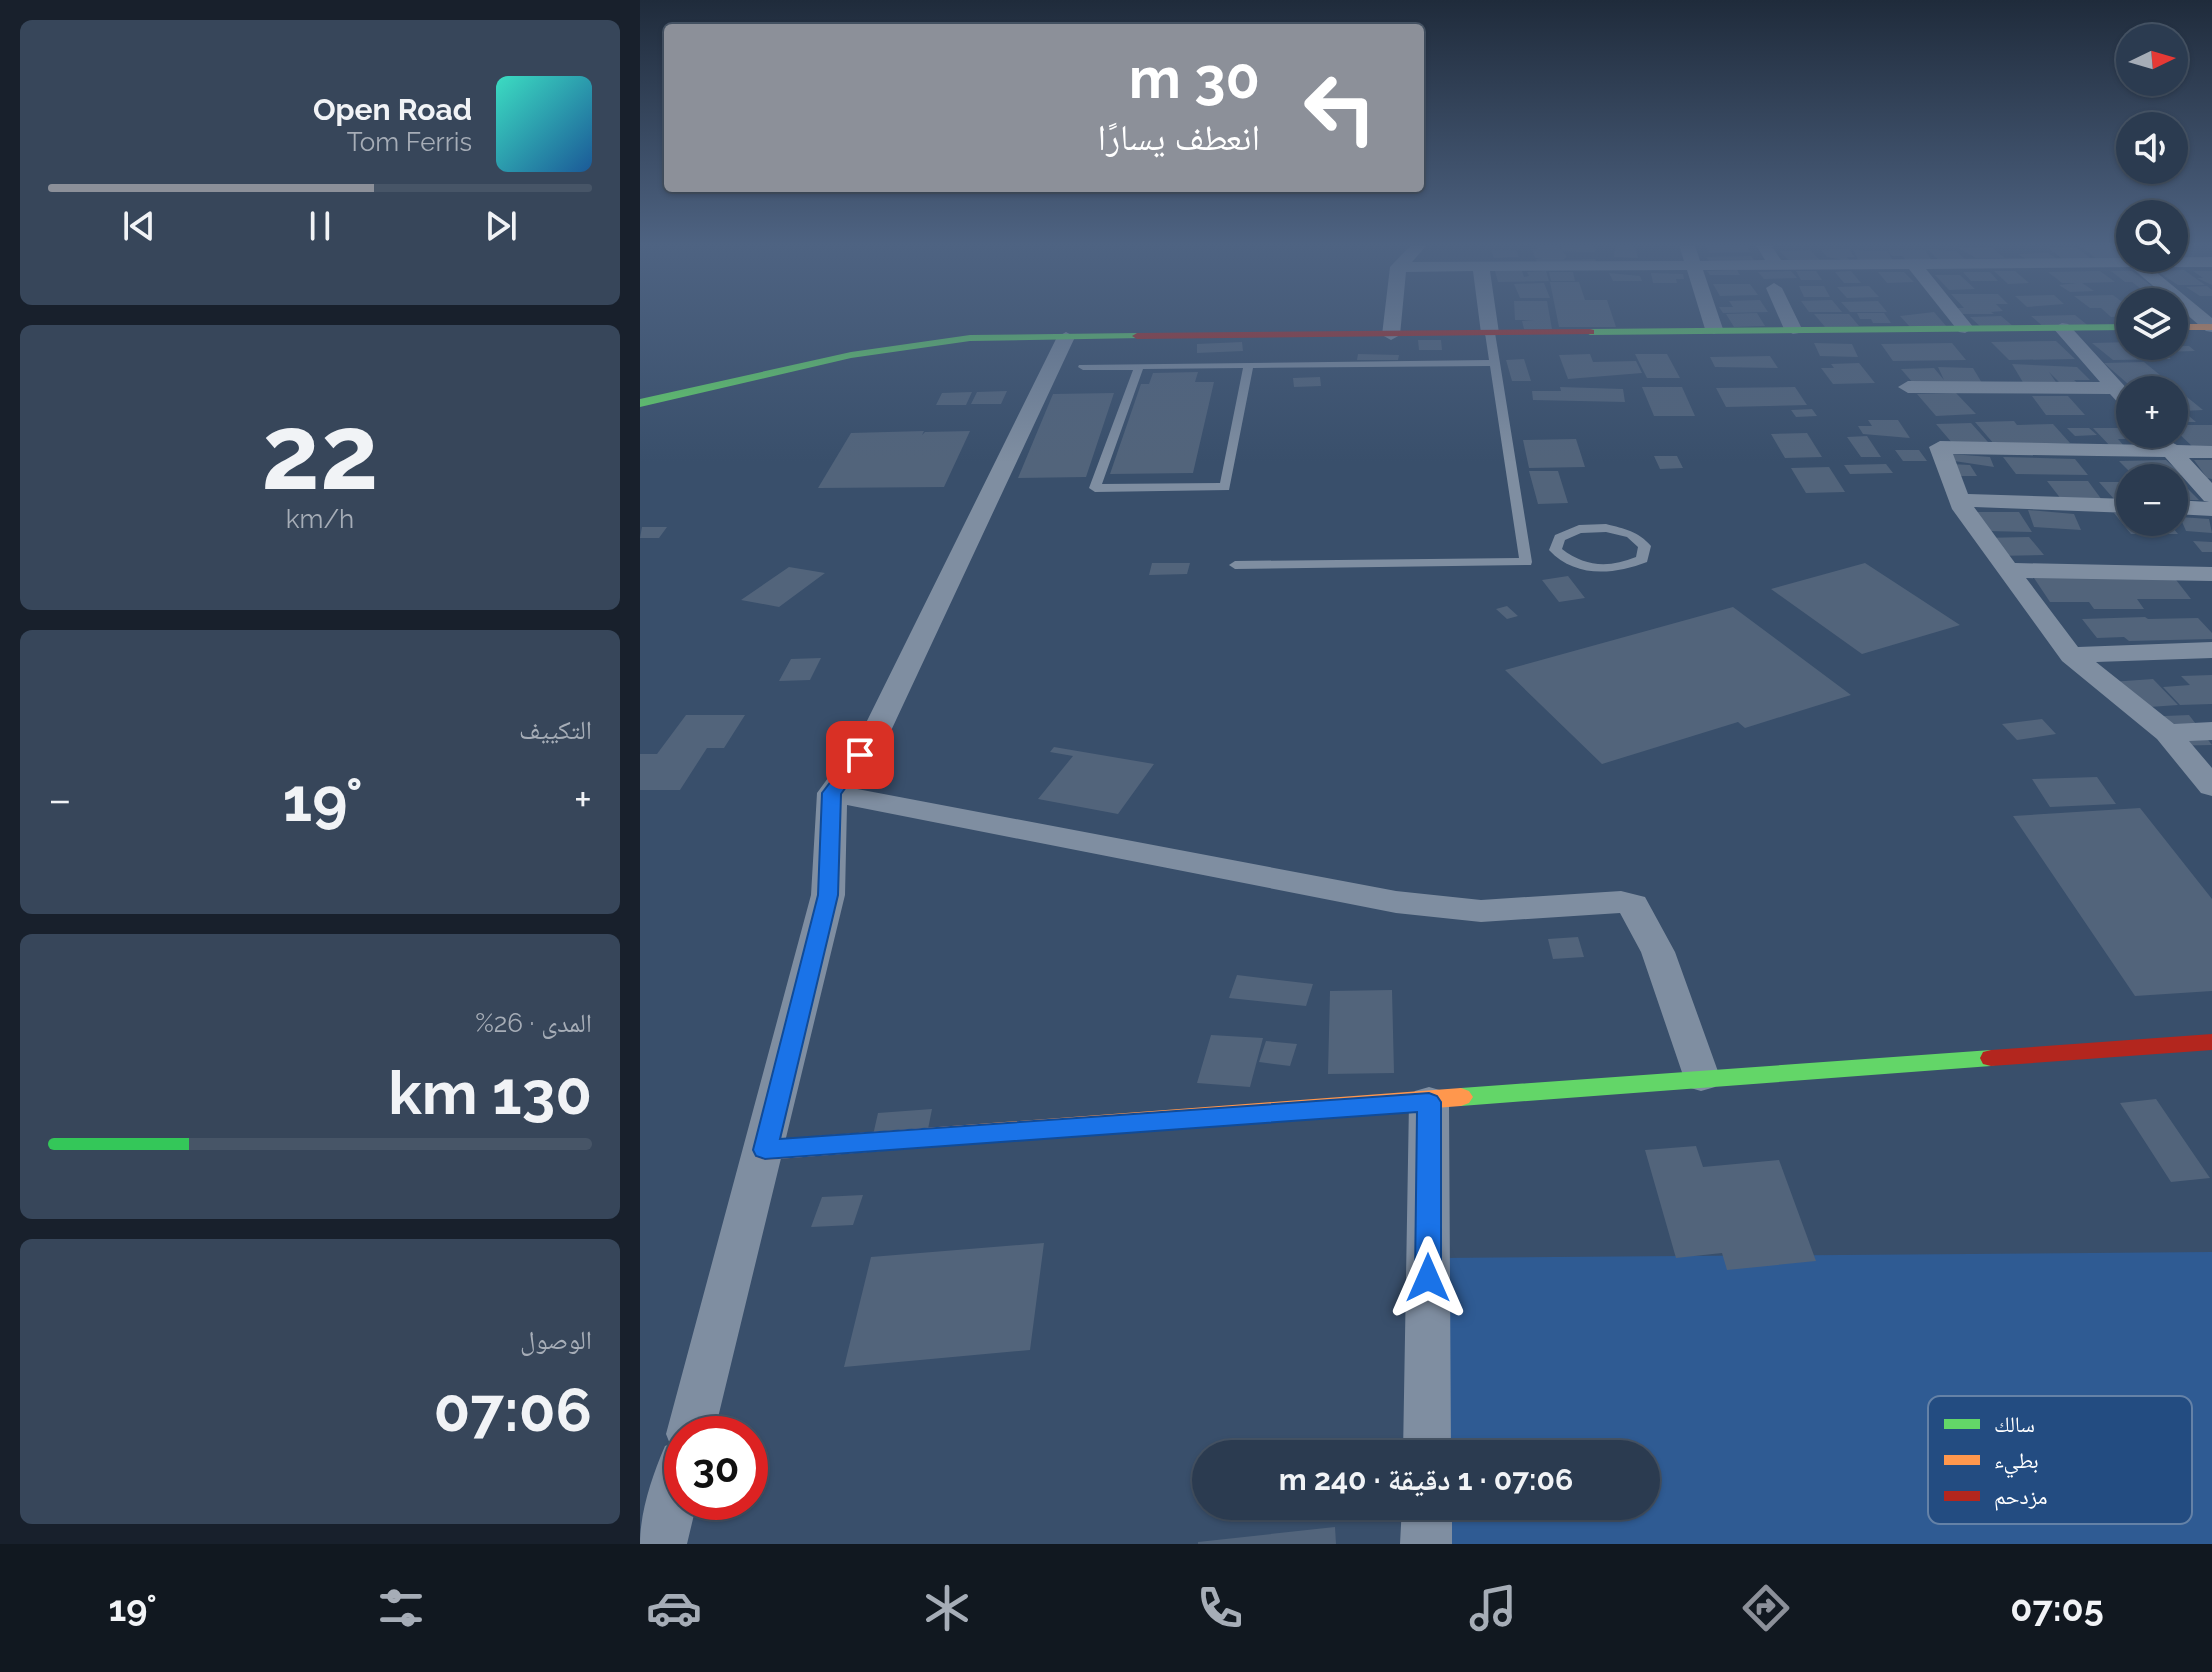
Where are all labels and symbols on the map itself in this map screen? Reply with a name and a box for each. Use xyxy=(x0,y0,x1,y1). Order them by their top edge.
north arrow xyxy=(2116,24,2188,96)
pin xyxy=(826,721,894,789)
position arrow xyxy=(1386,1236,1470,1320)
legend xyxy=(1928,1396,2192,1524)
text: سالك xyxy=(1994,1411,2035,1437)
speed limit sign: 30 xyxy=(664,1416,768,1520)
text: بطيء xyxy=(1994,1447,2039,1478)
text: مزدحم xyxy=(1994,1483,2048,1511)

